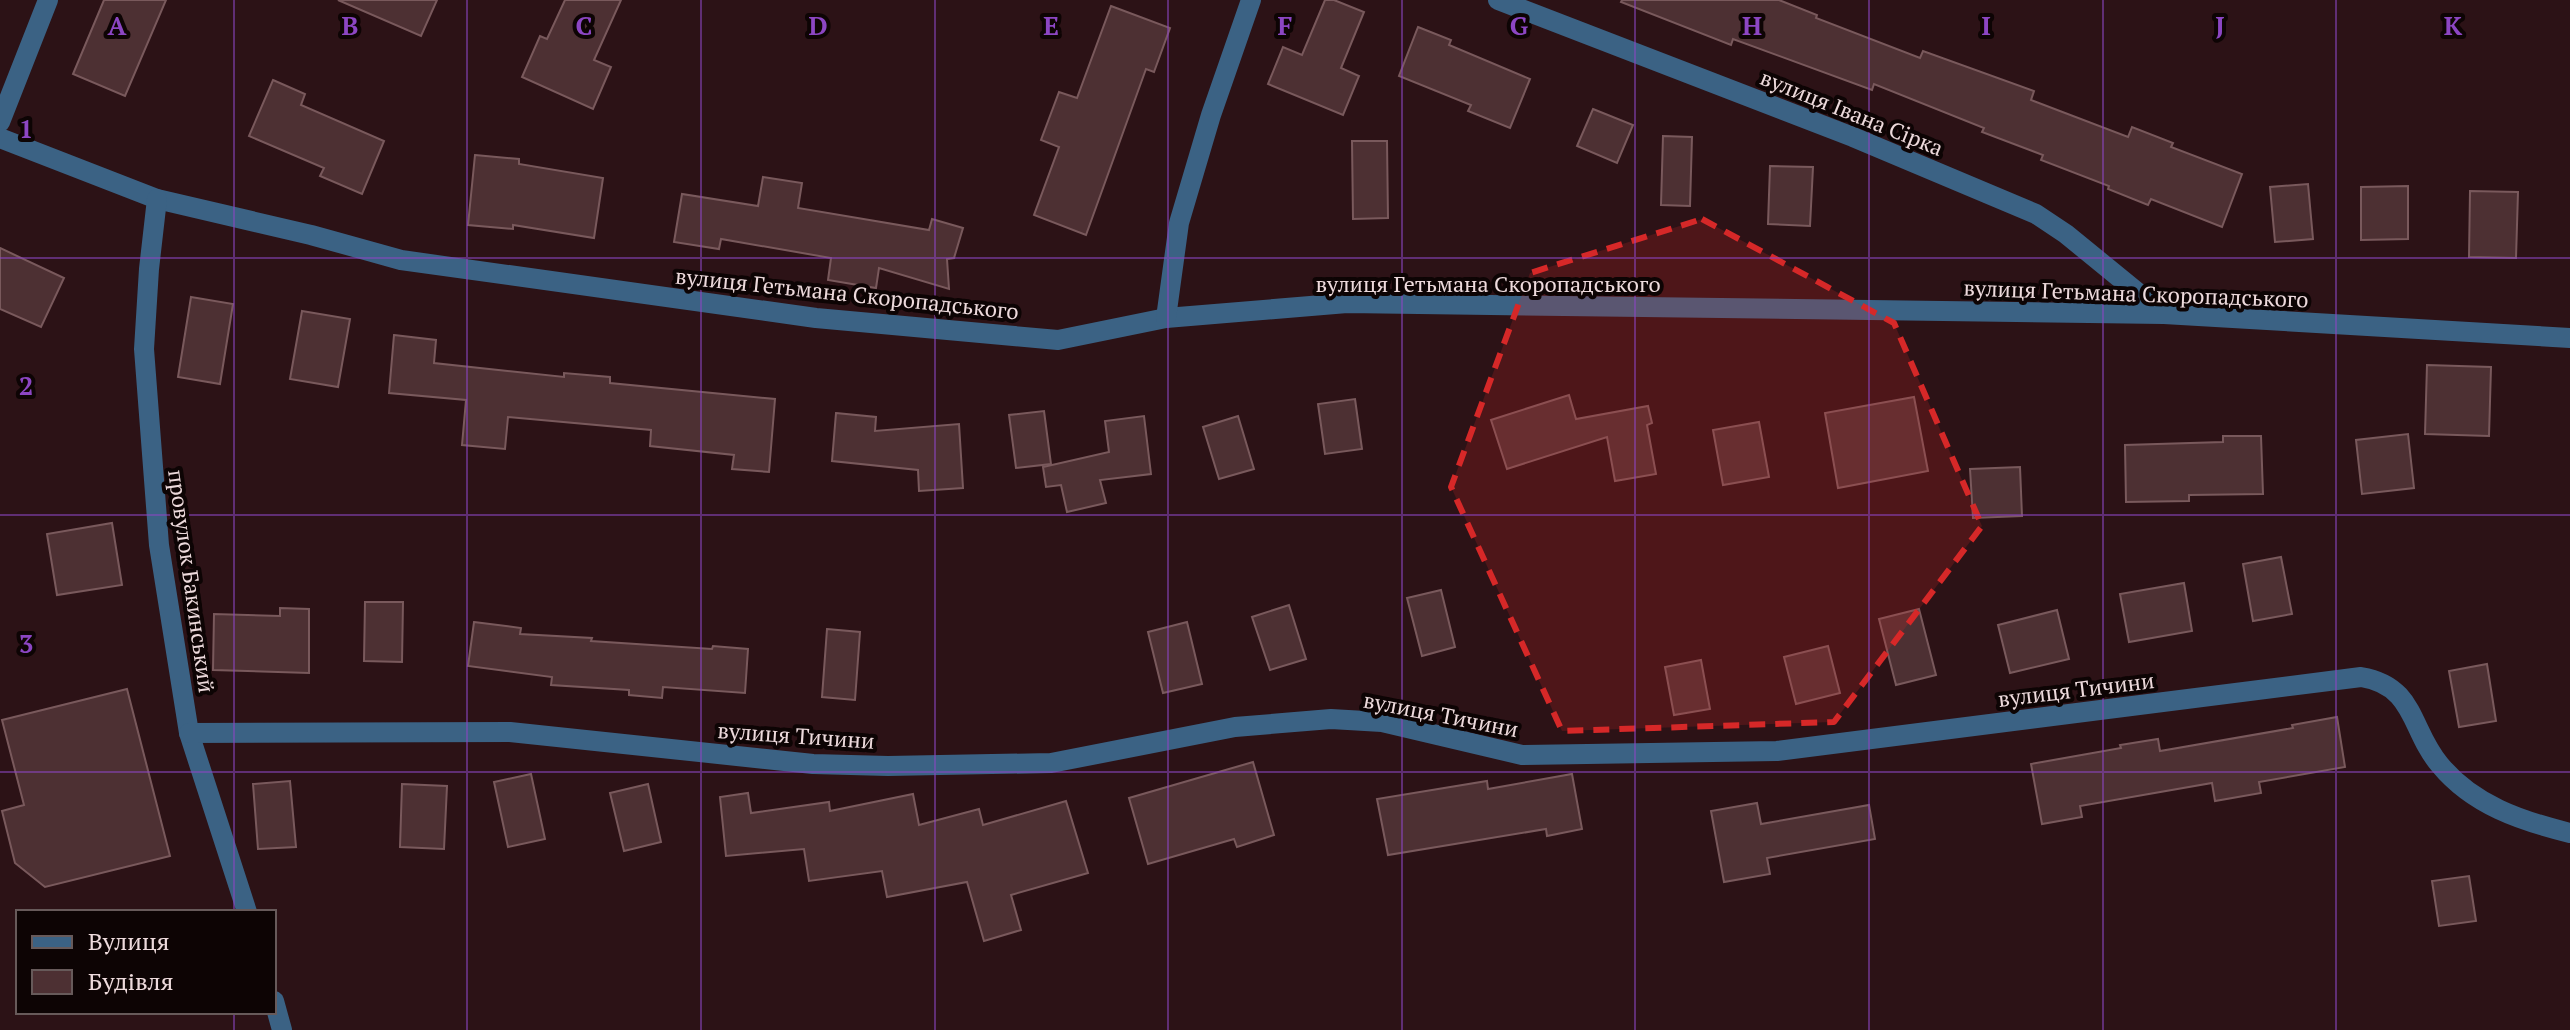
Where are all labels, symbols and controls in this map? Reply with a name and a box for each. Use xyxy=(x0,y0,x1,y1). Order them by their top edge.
text: A xyxy=(108,8,127,42)
text: B xyxy=(342,8,358,42)
text: C xyxy=(576,8,592,42)
text: D xyxy=(808,8,828,42)
text: E xyxy=(1043,8,1059,42)
text: F xyxy=(1278,8,1293,42)
text: G xyxy=(1510,8,1529,42)
text: H xyxy=(1742,8,1762,42)
text: I xyxy=(1981,8,1991,42)
text: J xyxy=(2215,8,2225,42)
text: K xyxy=(2444,8,2463,42)
street label: вулиця Івана Сірка xyxy=(1756,62,1948,162)
text: 1 xyxy=(19,111,33,145)
street label: вулиця Гетьмана Скоропадського xyxy=(674,261,1020,325)
street label: вулиця Гетьмана Скоропадського xyxy=(1315,269,1661,298)
street label: вулиця Гетьмана Скоропадського xyxy=(1963,272,2309,314)
text: 2 xyxy=(19,368,33,402)
street label: провулок Бакинський xyxy=(162,468,222,694)
text: 3 xyxy=(19,626,33,660)
street label: вулиця Тичини xyxy=(1996,665,2156,713)
street label: вулиця Тичини xyxy=(1361,685,1521,743)
street label: вулиця Тичини xyxy=(717,715,875,755)
legend xyxy=(16,910,276,1014)
text: Вулиця xyxy=(88,925,170,957)
text: Будівля xyxy=(88,965,173,997)

